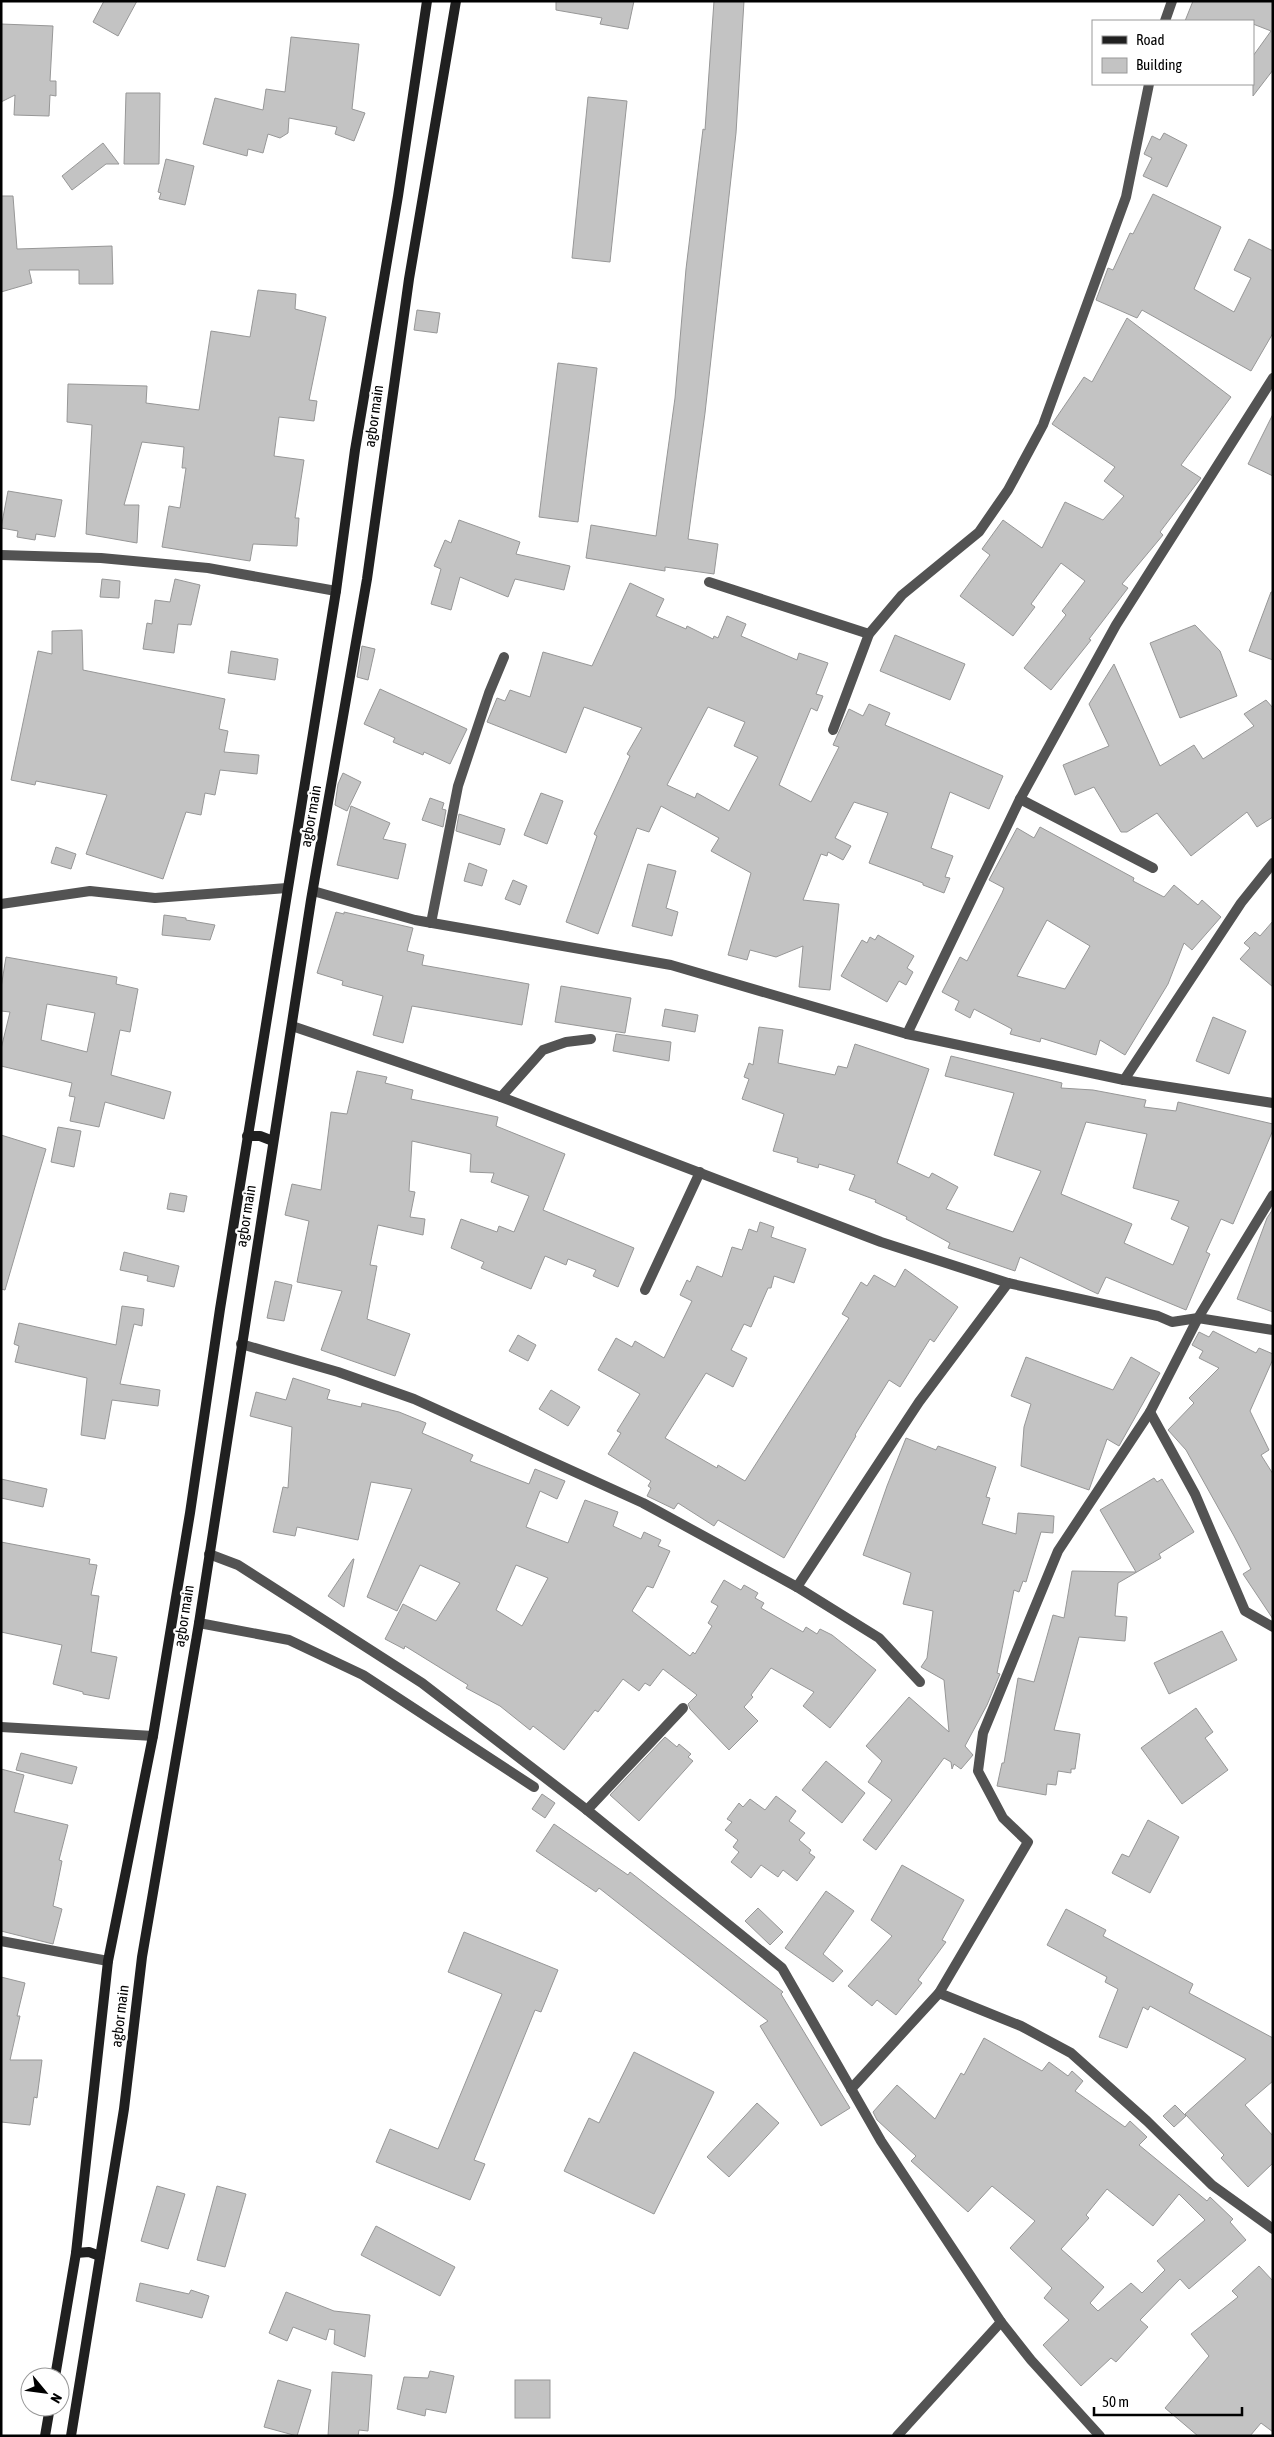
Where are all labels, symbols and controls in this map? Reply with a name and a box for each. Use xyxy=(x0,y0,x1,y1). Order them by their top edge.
legend xyxy=(1092,20,1254,85)
text: Road xyxy=(1136,31,1165,48)
text: Building xyxy=(1136,56,1182,73)
street label: agbor main xyxy=(361,384,386,448)
street label: agbor main xyxy=(297,784,324,848)
street label: agbor main xyxy=(232,1184,259,1248)
street label: agbor main xyxy=(170,1584,197,1648)
street label: agbor main xyxy=(107,1984,132,2048)
north arrow xyxy=(20,2367,70,2417)
scale bar xyxy=(1094,2384,1242,2416)
text: N xyxy=(47,2391,65,2406)
text: 50 m xyxy=(1102,2393,1129,2410)

